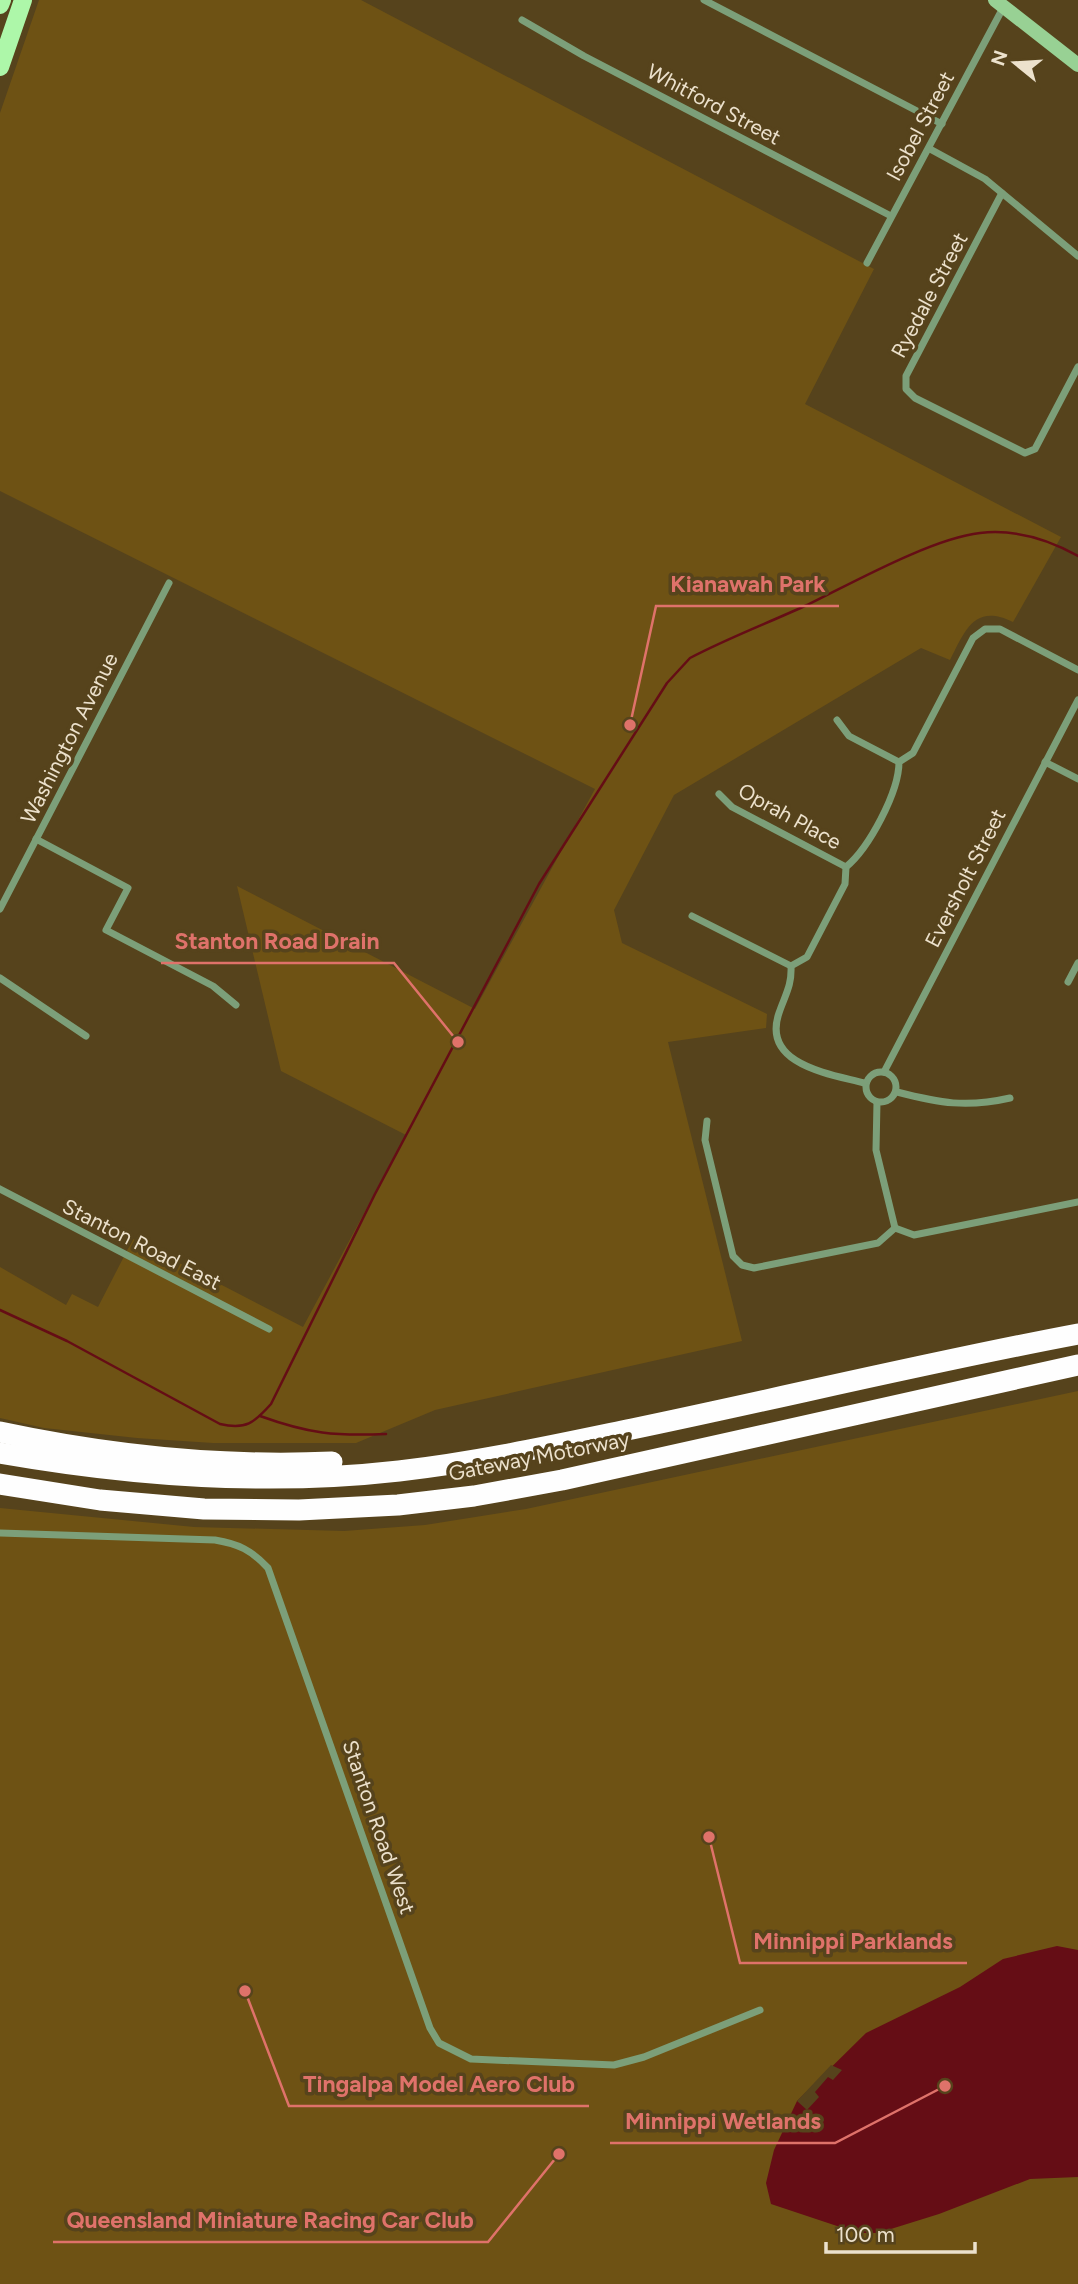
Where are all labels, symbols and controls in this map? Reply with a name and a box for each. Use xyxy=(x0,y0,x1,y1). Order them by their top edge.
north arrow xyxy=(980,28,1050,98)
text: N xyxy=(986,47,1013,68)
street label: Whitford Street xyxy=(643,58,785,150)
street label: Isobel Street xyxy=(881,67,959,185)
street label: Ryedale Street xyxy=(885,228,973,362)
callout: Kianawah Park xyxy=(656,562,839,606)
text: Kianawah Park xyxy=(670,570,826,598)
street label: Washington Avenue xyxy=(15,648,123,828)
street label: Oprah Place xyxy=(734,777,846,855)
street label: Eversholt Street xyxy=(919,805,1011,951)
callout: Stanton Road Drain xyxy=(161,919,394,963)
text: Stanton Road Drain xyxy=(174,927,380,955)
street label: Stanton Road East xyxy=(59,1193,226,1295)
street label: Gateway Motorway xyxy=(446,1426,632,1486)
street label: Stanton Road West xyxy=(338,1737,420,1917)
callout: Minnippi Parklands xyxy=(740,1919,967,1963)
text: Minnippi Parklands xyxy=(753,1927,953,1955)
callout: Tingalpa Model Aero Club xyxy=(289,2062,589,2106)
text: Tingalpa Model Aero Club xyxy=(303,2070,575,2098)
callout: Minnippi Wetlands xyxy=(610,2099,835,2143)
text: Minnippi Wetlands xyxy=(625,2107,821,2135)
callout: Queensland Miniature Racing Car Club xyxy=(53,2198,488,2242)
text: Queensland Miniature Racing Car Club xyxy=(66,2206,474,2234)
scale bar xyxy=(826,2210,975,2254)
text: 100 m xyxy=(836,2222,895,2247)

